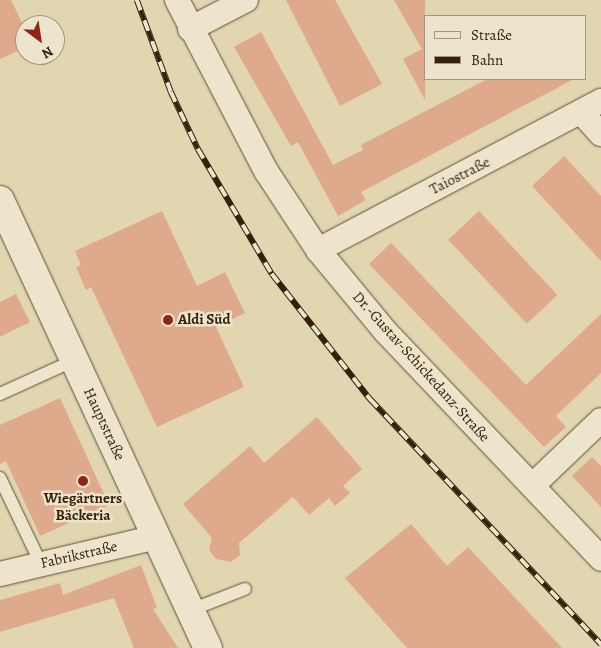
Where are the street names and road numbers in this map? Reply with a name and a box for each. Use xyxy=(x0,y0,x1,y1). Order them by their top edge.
street label: Taiostraße xyxy=(427,153,493,199)
street label: Dr.-Gustav-Schickedanz-Straße xyxy=(349,288,493,446)
street label: Hauptstraße xyxy=(79,385,129,463)
street label: Fabrikstraße xyxy=(39,537,119,573)

